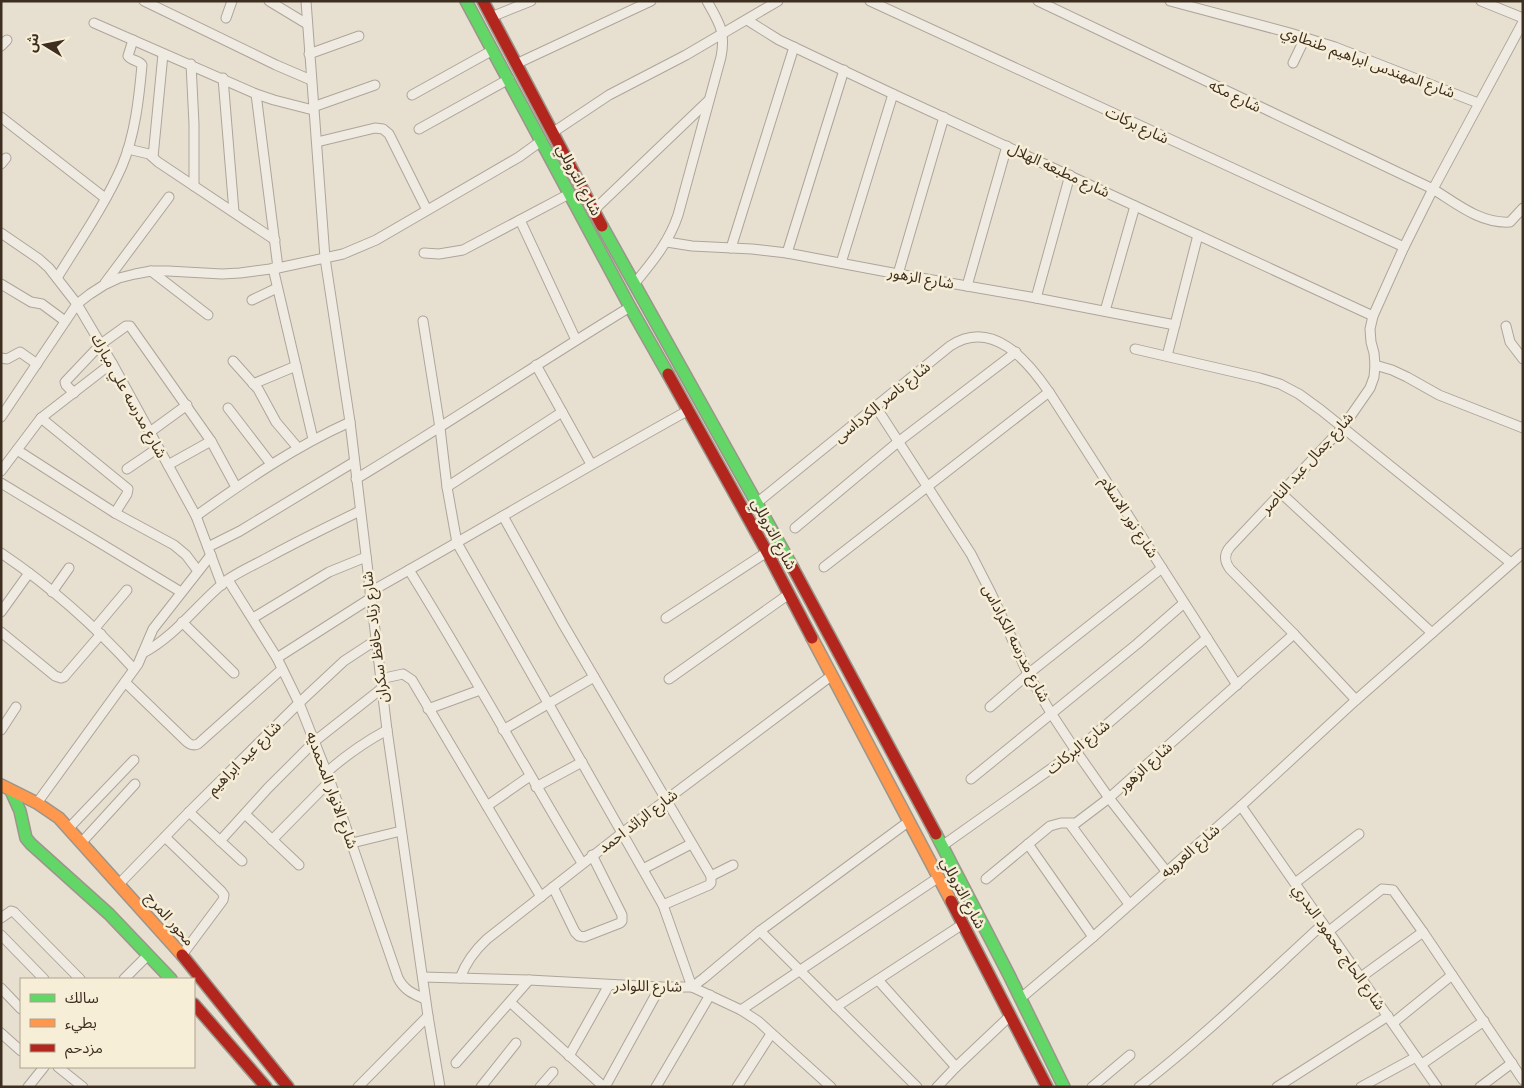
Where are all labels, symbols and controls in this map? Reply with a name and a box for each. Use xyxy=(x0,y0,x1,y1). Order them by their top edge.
north arrow xyxy=(20,20,70,70)
street label: شارع المهندس ابراهيم طنطاوي xyxy=(1278,22,1457,105)
text: ش xyxy=(23,32,42,54)
street label: شارع مكه xyxy=(1205,76,1264,119)
street label: شارع بركات xyxy=(1101,103,1172,150)
street label: شارع مطبعه الهلال xyxy=(1004,139,1113,204)
street label: شارع التروللي xyxy=(550,141,605,220)
street label: شارع الزهور xyxy=(885,263,956,296)
street label: شارع مدرسه علي مبارك xyxy=(85,331,171,463)
street label: شارع ناصر الكرداسى xyxy=(830,357,936,449)
street label: شارع جمال عبد الناصر xyxy=(1256,408,1360,520)
street label: شارع نور الاسلام xyxy=(1093,473,1162,563)
street label: شارع التروللي xyxy=(745,495,800,574)
street label: شارع زياد حافظ سكران xyxy=(358,569,395,704)
street label: شارع مدرسه الكراداس xyxy=(976,581,1054,707)
street label: شارع البركات xyxy=(1043,716,1115,780)
street label: شارع عيد ابراهيم xyxy=(203,717,287,801)
street label: شارع الانوار المحمديه xyxy=(300,729,362,852)
street label: شارع الزهور xyxy=(1113,738,1178,799)
street label: شارع الرائد احمد xyxy=(595,785,683,859)
street label: شارع العروبه xyxy=(1157,820,1225,884)
street label: شارع التروللي xyxy=(934,854,989,933)
street label: شارع الحاج محمود البدري xyxy=(1286,881,1389,1015)
street label: محور المرج xyxy=(139,888,198,952)
street label: شارع اللوادر xyxy=(613,976,683,999)
legend xyxy=(20,978,195,1068)
text: سالك xyxy=(65,989,99,1007)
text: بطيء xyxy=(65,1014,97,1034)
text: مزدحم xyxy=(65,1039,103,1059)

